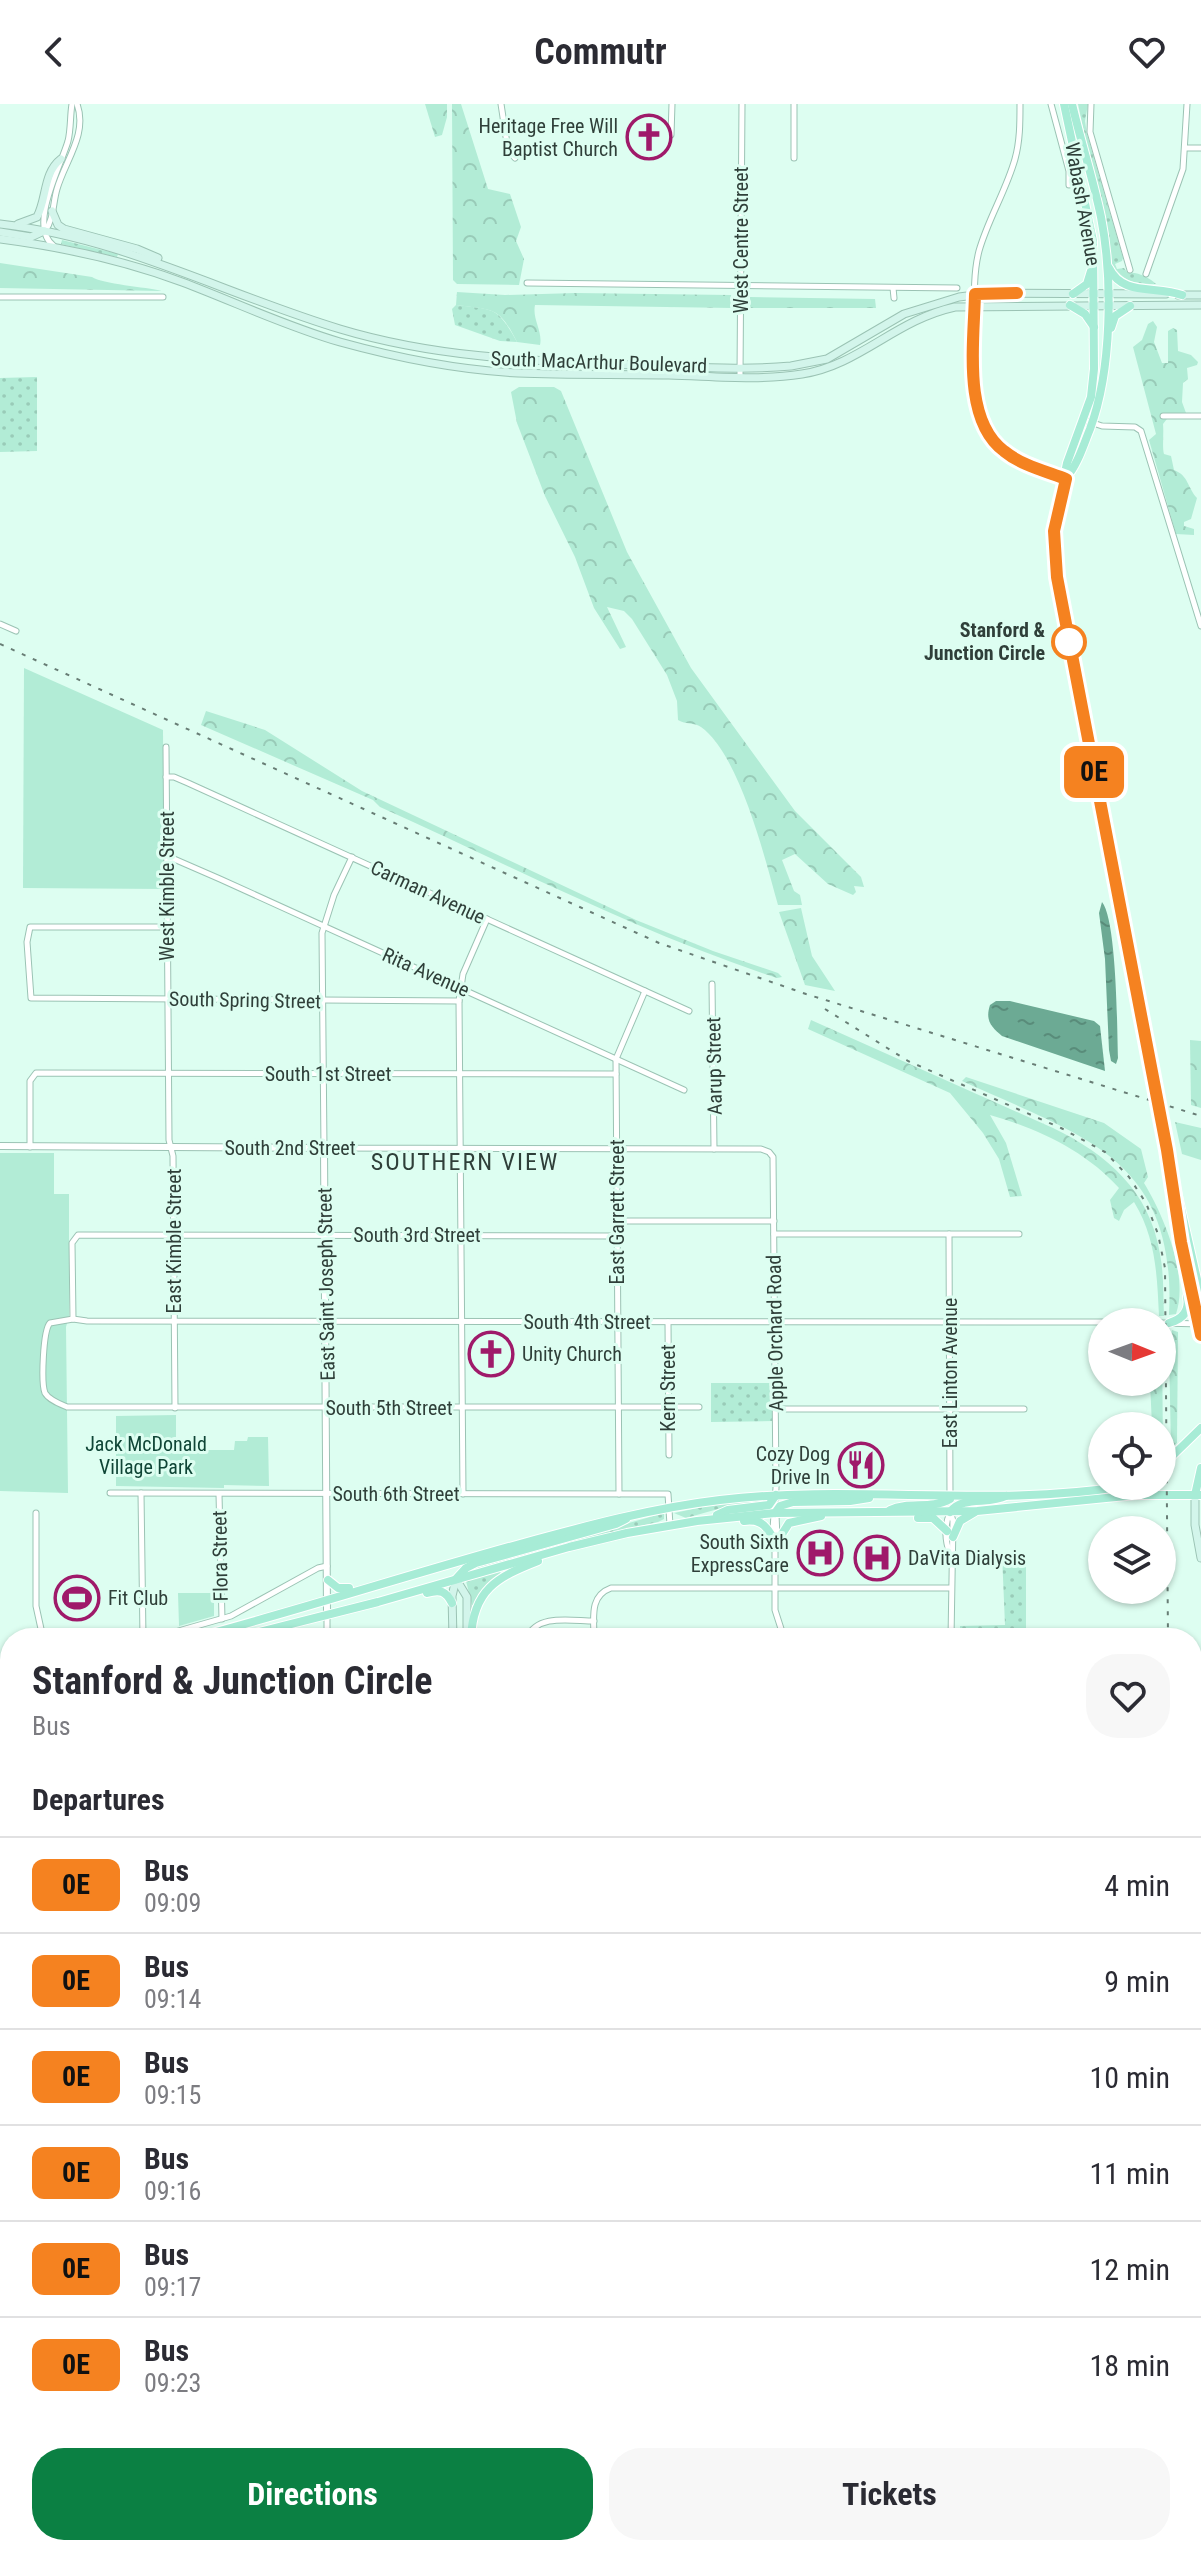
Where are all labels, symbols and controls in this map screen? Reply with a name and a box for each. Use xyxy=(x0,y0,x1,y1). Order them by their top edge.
icon: back xyxy=(32,30,76,74)
icon: heart xyxy=(1125,30,1169,74)
text: Commutr xyxy=(534,31,667,73)
church icon: Heritage Free Will Baptist Church xyxy=(625,113,673,161)
place label: Heritage Free Will Baptist Church xyxy=(479,114,618,161)
street label: Wabash Avenue xyxy=(1060,140,1106,268)
street label: West Centre Street xyxy=(729,166,753,314)
street label: South MacArthur Boulevard xyxy=(490,346,708,378)
place label: Stanford & Junction Circle xyxy=(924,618,1045,665)
marker: Stanford & Junction Circle xyxy=(1052,625,1086,659)
line badge: 0E xyxy=(1058,746,1130,798)
text: 0E xyxy=(1080,755,1108,788)
street label: West Kimble Street xyxy=(155,811,179,961)
street label: Carman Avenue xyxy=(367,855,489,929)
street label: Rita Avenue xyxy=(379,942,473,1002)
street label: South Spring Street xyxy=(169,987,321,1013)
street label: Aarup Street xyxy=(701,1017,727,1115)
street label: South 1st Street xyxy=(265,1062,391,1086)
street label: South 2nd Street xyxy=(224,1136,356,1160)
street label: East Garrett Street xyxy=(605,1139,629,1285)
district label: SOUTHERN VIEW xyxy=(371,1148,559,1176)
street label: East Kimble Street xyxy=(162,1168,186,1314)
street label: East Saint Joseph Street xyxy=(312,1187,340,1381)
street label: South 3rd Street xyxy=(353,1223,481,1247)
street label: Apple Orchard Road xyxy=(762,1254,788,1412)
street label: East Linton Avenue xyxy=(938,1298,962,1448)
north arrow xyxy=(1088,1308,1176,1396)
map controls xyxy=(1088,1308,1176,1604)
street label: South 4th Street xyxy=(523,1310,651,1334)
church icon: Unity Church xyxy=(467,1330,515,1378)
place label: Unity Church xyxy=(522,1342,622,1366)
street label: Kern Street xyxy=(656,1344,680,1432)
street label: South 5th Street xyxy=(325,1396,453,1420)
button: locate xyxy=(1088,1412,1176,1500)
park label: Jack McDonald Village Park xyxy=(85,1432,207,1479)
restaurant icon: Cozy Dog Drive In xyxy=(837,1441,885,1489)
place label: Cozy Dog Drive In xyxy=(756,1442,830,1489)
street label: South 6th Street xyxy=(332,1482,460,1506)
street label: Flora Street xyxy=(207,1510,233,1602)
button: layers xyxy=(1088,1516,1176,1604)
hospital icon: South Sixth ExpressCare xyxy=(796,1529,844,1577)
place label: South Sixth ExpressCare xyxy=(691,1530,789,1577)
hospital icon: DaVita Dialysis xyxy=(853,1534,901,1582)
place label: DaVita Dialysis xyxy=(908,1546,1026,1570)
sports icon: Fit Club xyxy=(53,1574,101,1622)
place label: Fit Club xyxy=(108,1586,168,1610)
button: heart xyxy=(1086,1654,1170,1738)
text: Stanford & Junction Circle xyxy=(32,1659,432,1703)
text: Bus xyxy=(32,1711,71,1741)
text: Departures xyxy=(32,1782,165,1817)
text: Bus xyxy=(144,1853,189,1888)
text: 0E xyxy=(62,1868,90,1901)
text: 4 min xyxy=(1104,1868,1170,1903)
text: 09:09 xyxy=(144,1888,201,1918)
text: Bus xyxy=(144,1949,189,1984)
text: 0E xyxy=(62,1964,90,1997)
text: 9 min xyxy=(1104,1964,1170,1999)
text: 09:14 xyxy=(144,1984,201,2014)
text: Bus xyxy=(144,2045,189,2080)
text: 0E xyxy=(62,2060,90,2093)
text: 10 min xyxy=(1089,2060,1170,2095)
text: 09:15 xyxy=(144,2080,201,2110)
text: Bus xyxy=(144,2141,189,2176)
text: 0E xyxy=(62,2156,90,2189)
text: 11 min xyxy=(1089,2156,1170,2191)
text: 09:16 xyxy=(144,2176,201,2206)
text: Bus xyxy=(144,2237,189,2272)
text: 0E xyxy=(62,2252,90,2285)
text: 12 min xyxy=(1089,2252,1170,2287)
text: 09:17 xyxy=(144,2272,201,2302)
text: Bus xyxy=(144,2333,189,2368)
text: 0E xyxy=(62,2348,90,2381)
text: 18 min xyxy=(1089,2348,1170,2383)
text: 09:23 xyxy=(144,2368,201,2398)
button: Directions xyxy=(32,2448,593,2540)
button: Tickets xyxy=(609,2448,1170,2540)

